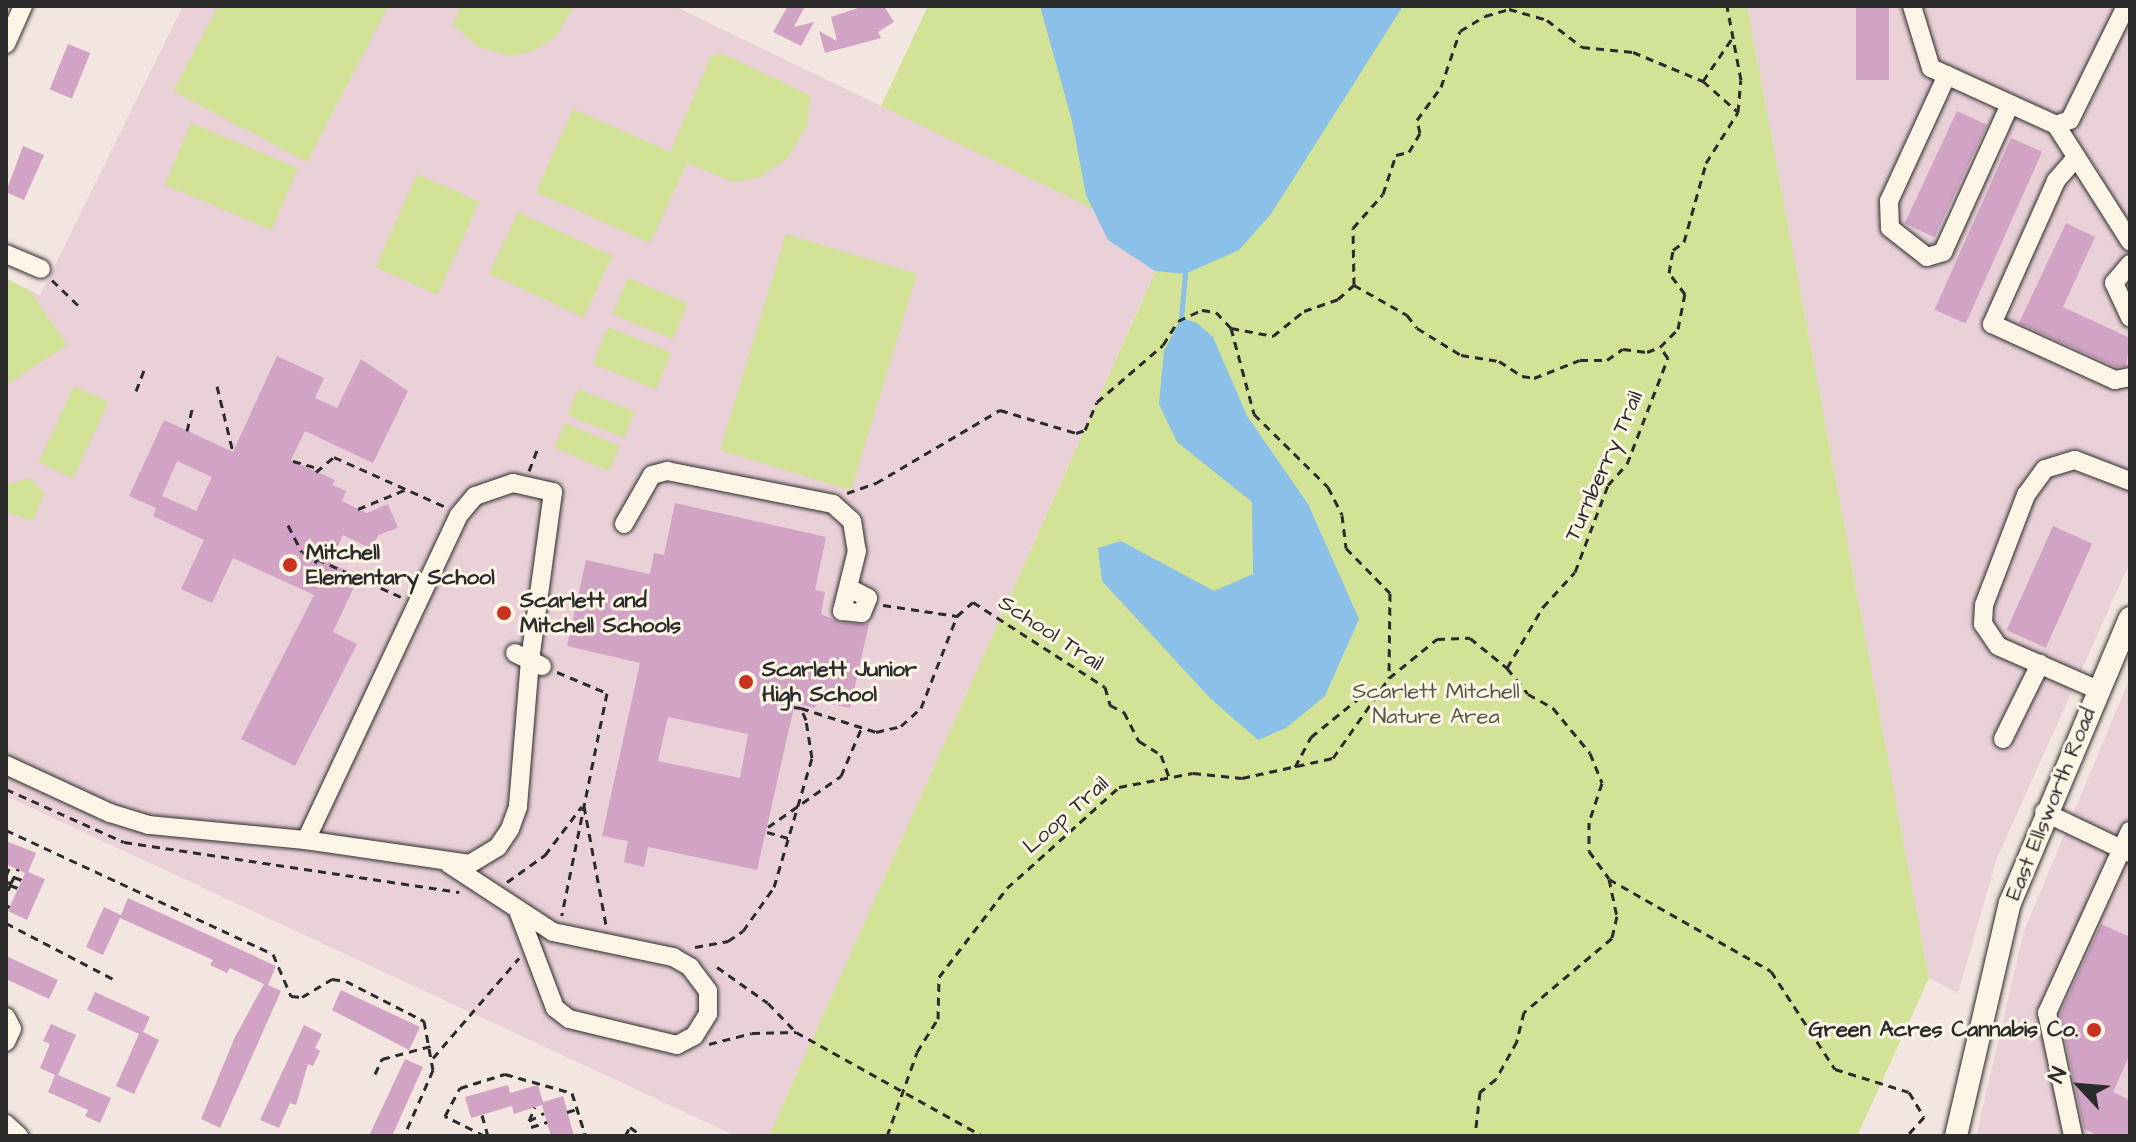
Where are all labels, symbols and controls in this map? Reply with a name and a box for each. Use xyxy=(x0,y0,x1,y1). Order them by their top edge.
street label: Turnberry Trail xyxy=(1559,387,1649,545)
place label: Mitchell Elementary School xyxy=(306,539,495,590)
marker: Mitchell Elementary School xyxy=(281,556,299,574)
place label: Scarlett and Mitchell Schools xyxy=(520,587,681,638)
street label: School Trail xyxy=(994,589,1108,677)
marker: Scarlett and Mitchell Schools xyxy=(495,604,513,622)
place label: Scarlett Junior High School xyxy=(762,656,917,708)
marker: Scarlett Junior High School xyxy=(737,673,755,691)
park label: Scarlett Mitchell Nature Area xyxy=(1352,678,1520,730)
street label: East Ellsworth Road xyxy=(2000,704,2102,904)
street label: Loop Trail xyxy=(1018,771,1114,859)
place label: Green Acres Cannabis Co. xyxy=(1809,1017,2078,1043)
marker: Green Acres Cannabis Co. xyxy=(2085,1021,2103,1039)
north arrow xyxy=(2040,1046,2120,1126)
text: N xyxy=(2041,1062,2075,1088)

